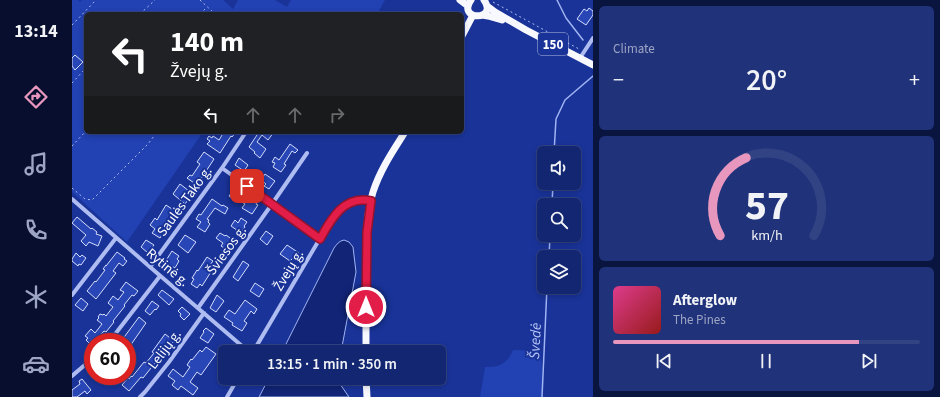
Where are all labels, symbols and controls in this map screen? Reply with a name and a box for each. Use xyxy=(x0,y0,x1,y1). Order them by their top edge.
text: 13:14 xyxy=(14,19,58,44)
text: 140 m xyxy=(170,22,244,62)
icon: left xyxy=(104,28,156,80)
road number: 150 xyxy=(538,33,568,55)
text: Climate xyxy=(613,40,655,58)
text: Žvejų g. xyxy=(170,59,228,84)
text: 20° xyxy=(746,59,787,102)
text: − xyxy=(613,64,624,96)
text: + xyxy=(909,64,920,96)
icon: directions xyxy=(22,83,50,111)
icon: left xyxy=(200,104,222,126)
icon: ahead xyxy=(242,104,264,126)
icon: ahead xyxy=(284,104,306,126)
icon: right xyxy=(326,104,348,126)
map controls xyxy=(537,146,581,294)
button: sound xyxy=(537,146,581,190)
icon: music xyxy=(22,150,50,178)
street label: Saulės Tako g. xyxy=(152,162,217,241)
pin xyxy=(230,169,264,203)
icon: arrive xyxy=(236,175,258,197)
text: 57 xyxy=(745,176,788,236)
button: search xyxy=(537,198,581,242)
icon: phone xyxy=(22,216,50,244)
street label: Šviesos g. xyxy=(202,222,252,280)
text: km/h xyxy=(751,225,782,246)
street label: Rytinė g. xyxy=(142,244,193,292)
street label: Žvejų g. xyxy=(269,246,309,295)
button: layers xyxy=(537,250,581,294)
icon: climate xyxy=(22,283,50,311)
position arrow xyxy=(345,286,387,328)
text: Afterglow xyxy=(673,290,737,311)
text: The Pines xyxy=(673,311,726,329)
water label: Švedė xyxy=(524,322,547,360)
street label: Lelijų g. xyxy=(143,326,186,374)
speed limit sign: 60 xyxy=(84,333,136,385)
icon: car xyxy=(22,350,50,378)
icon: previous xyxy=(653,350,675,372)
icon: pause xyxy=(755,350,777,372)
icon: next xyxy=(858,350,880,372)
text: 13:15 · 1 min · 350 m xyxy=(267,354,397,375)

